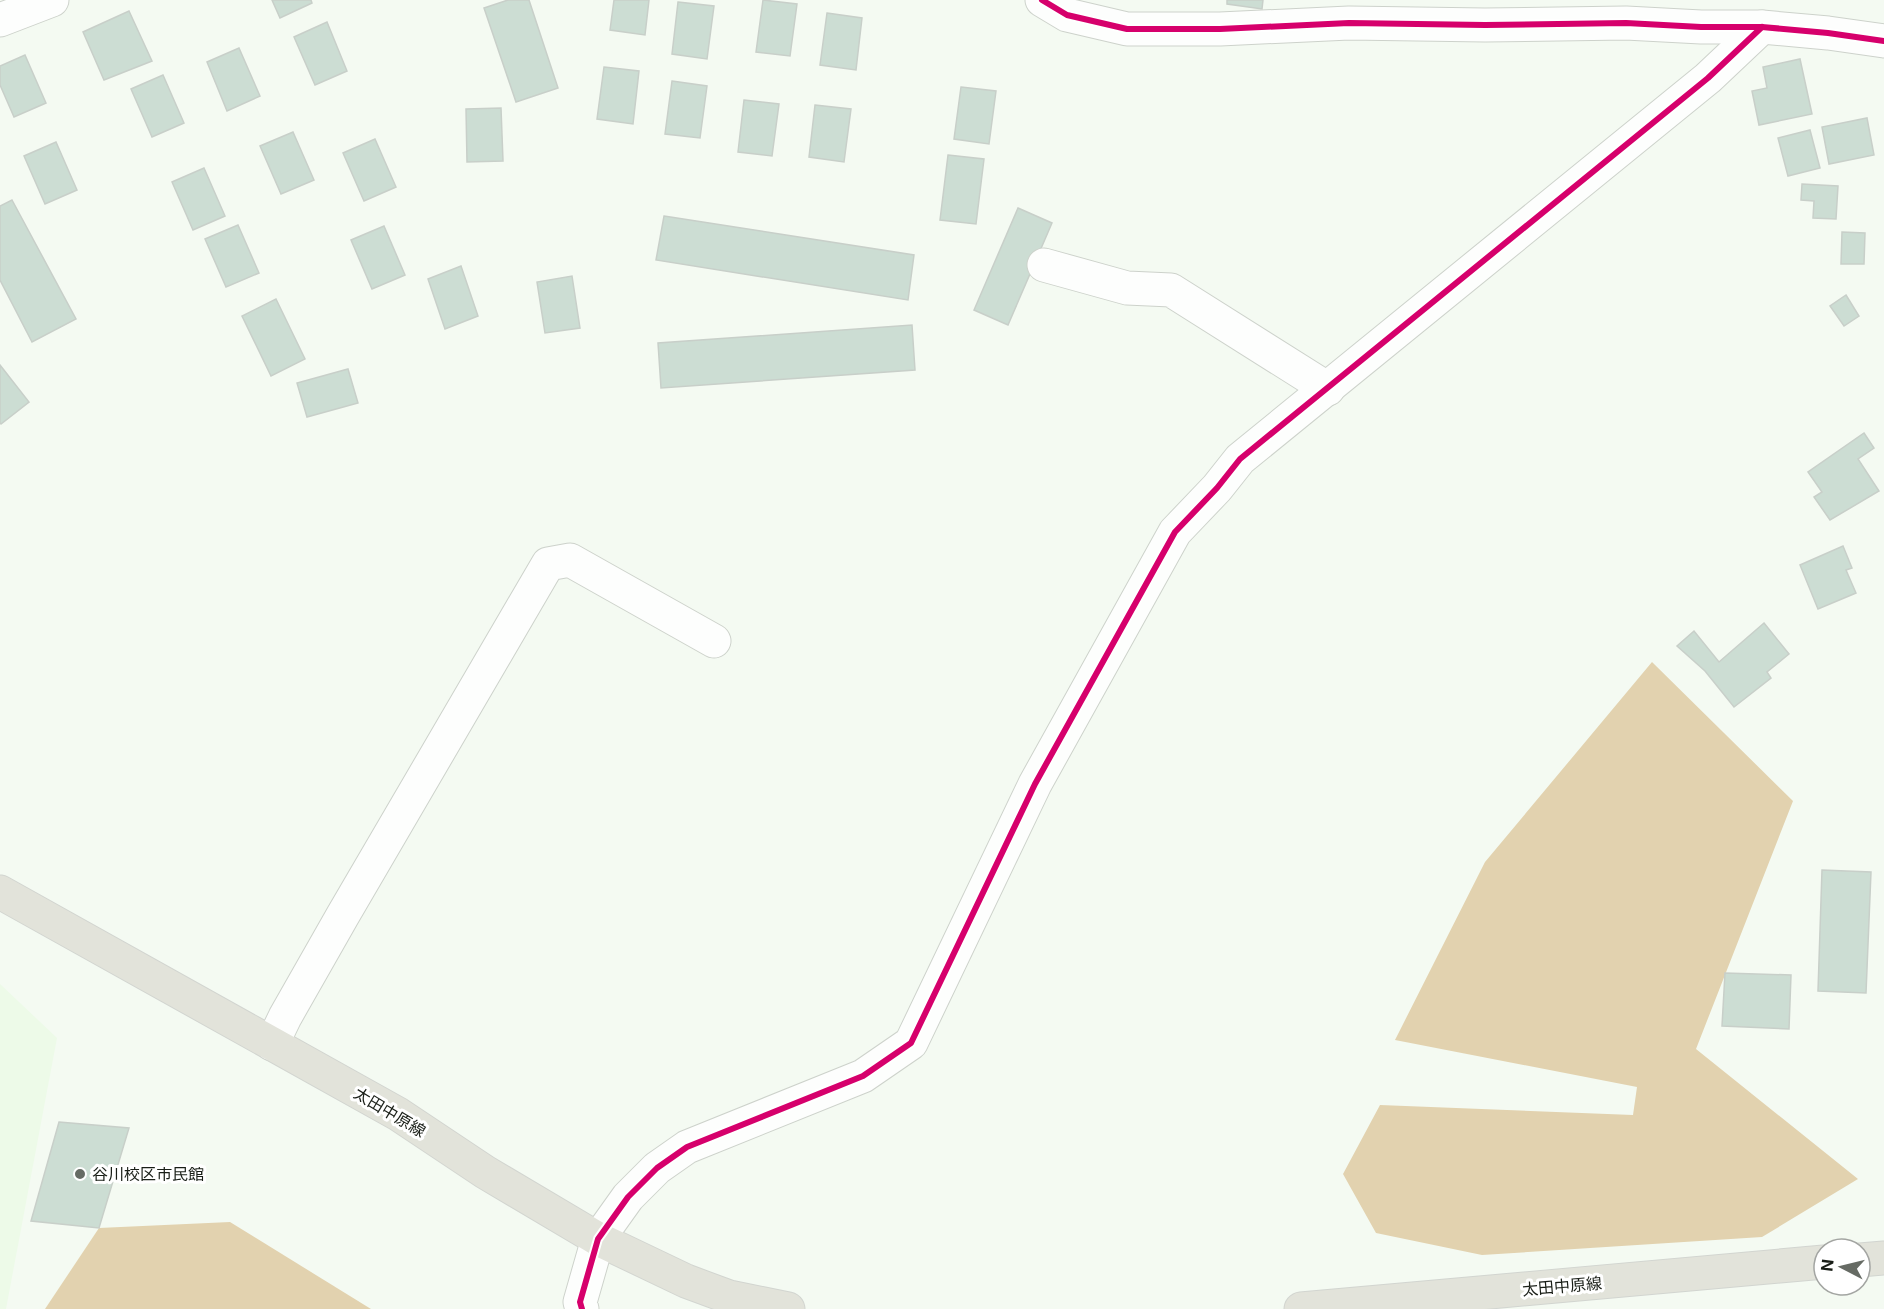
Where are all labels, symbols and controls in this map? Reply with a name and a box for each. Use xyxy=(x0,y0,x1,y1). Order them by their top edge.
street label: 太田中原線 xyxy=(351,1083,429,1141)
place label: 谷川校区市民館 xyxy=(92,1164,204,1184)
marker: 谷川校区市民館 xyxy=(73,1167,87,1181)
north arrow xyxy=(1812,1237,1872,1297)
text: N xyxy=(1816,1258,1838,1272)
street label: 太田中原線 xyxy=(1521,1273,1603,1299)

